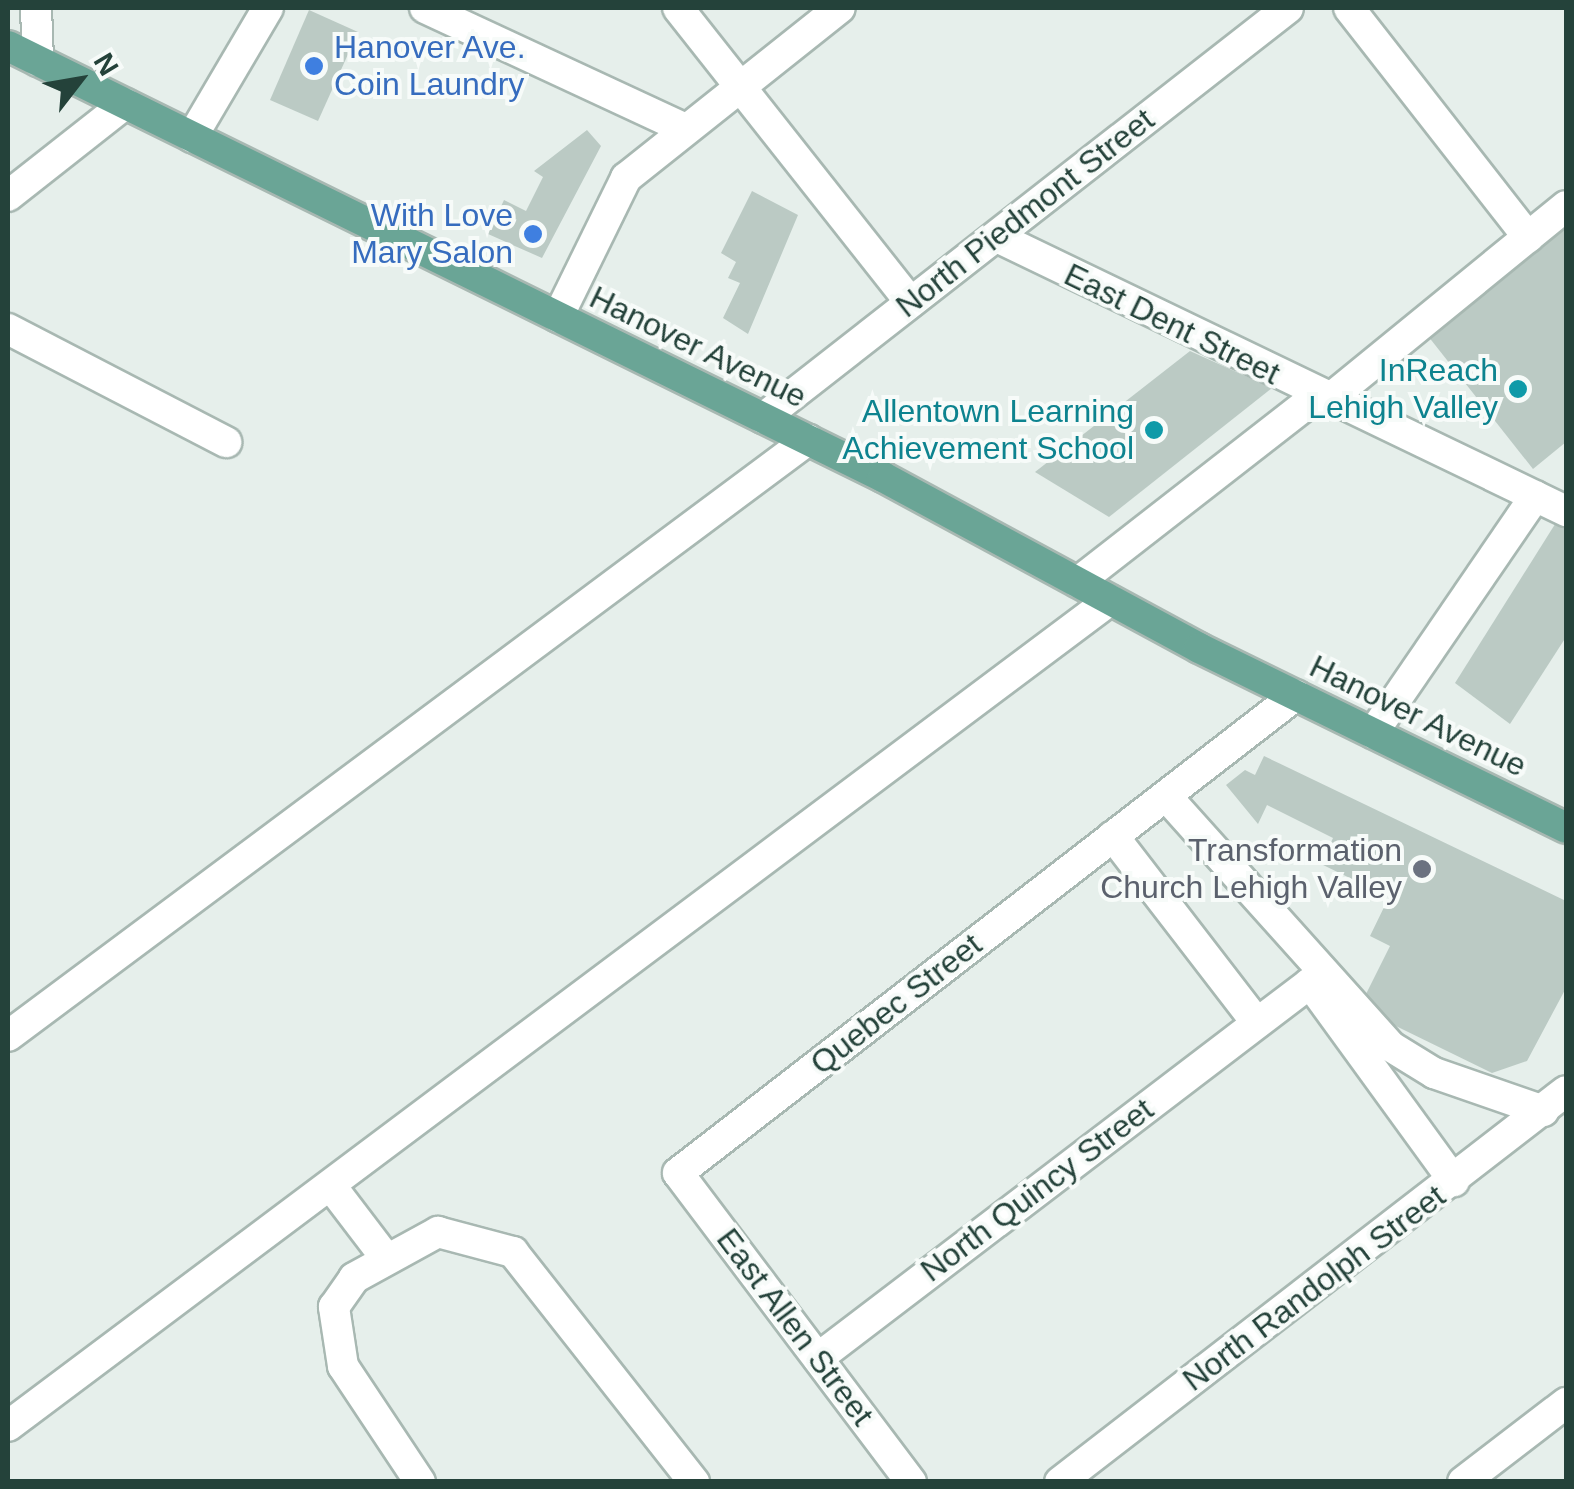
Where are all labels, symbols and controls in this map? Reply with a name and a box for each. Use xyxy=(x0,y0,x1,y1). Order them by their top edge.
place label: Hanover Ave. Coin Laundry xyxy=(334,29,527,104)
north arrow xyxy=(30,30,130,130)
text: N xyxy=(88,48,125,81)
marker: Hanover Ave. Coin Laundry xyxy=(303,55,325,77)
street label: North Piedmont Street xyxy=(888,100,1162,326)
place label: With Love Mary Salon xyxy=(351,197,513,272)
marker: With Love Mary Salon xyxy=(522,223,544,245)
street label: East Dent Street xyxy=(1058,255,1286,393)
street label: Hanover Avenue xyxy=(583,278,813,416)
place label: InReach Lehigh Valley xyxy=(1308,352,1498,427)
marker: InReach Lehigh Valley xyxy=(1507,378,1529,400)
place label: Allentown Learning Achievement School xyxy=(842,393,1134,468)
marker: Allentown Learning Achievement School xyxy=(1143,419,1165,441)
street label: Hanover Avenue xyxy=(1303,647,1533,785)
place label: Transformation Church Lehigh Valley xyxy=(1100,832,1402,907)
marker: Transformation Church Lehigh Valley xyxy=(1411,858,1433,880)
street label: Quebec Street xyxy=(803,925,989,1083)
street label: North Quincy Street xyxy=(913,1090,1161,1290)
street label: North Randolph Street xyxy=(1175,1177,1453,1399)
street label: East Allen Street xyxy=(708,1220,882,1434)

